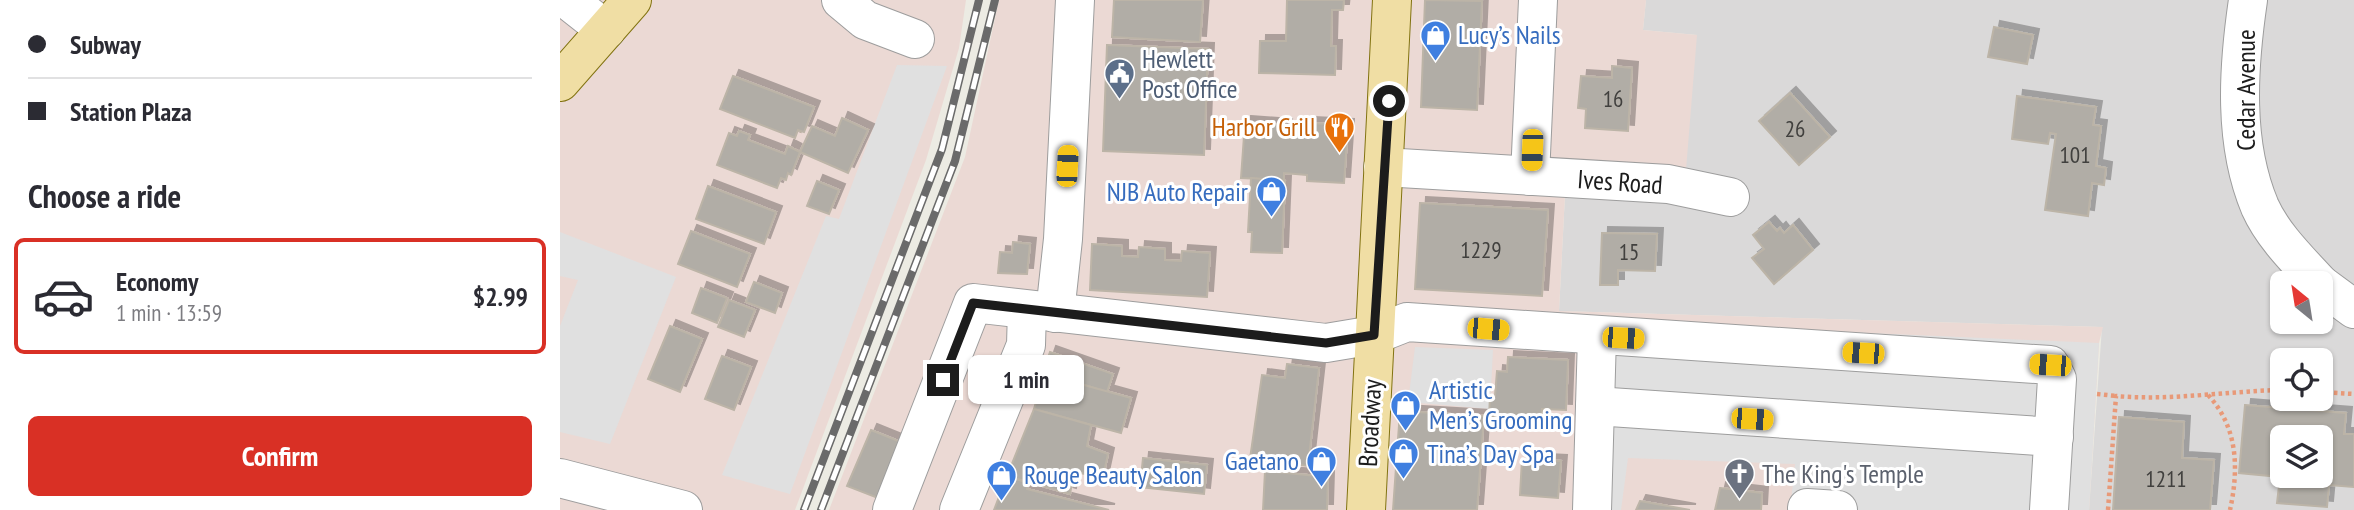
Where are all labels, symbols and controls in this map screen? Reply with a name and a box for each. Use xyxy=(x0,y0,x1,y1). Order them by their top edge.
shop icon: Lucy’s Nails xyxy=(1418,18,1452,62)
place label: Lucy’s Nails xyxy=(1458,18,1561,51)
text: Subway xyxy=(70,28,141,61)
street label: Cedar Avenue xyxy=(2229,29,2262,151)
place label: Hewlett Post Office xyxy=(1142,42,1238,105)
public building icon: Hewlett Post Office xyxy=(1102,57,1136,101)
house number: 16 xyxy=(1603,84,1623,113)
route start xyxy=(1373,85,1405,117)
text: Station Plaza xyxy=(70,95,192,128)
place label: Harbor Grill xyxy=(1212,110,1316,143)
restaurant icon: Harbor Grill xyxy=(1322,110,1356,154)
house number: 26 xyxy=(1785,114,1805,143)
car xyxy=(1521,129,1544,171)
house number: 101 xyxy=(2059,140,2091,169)
car xyxy=(1056,144,1079,188)
street label: Ives Road xyxy=(1576,162,1664,201)
text: Choose a ride xyxy=(28,175,181,217)
place label: NJB Auto Repair xyxy=(1107,175,1248,208)
shop icon: NJB Auto Repair xyxy=(1254,175,1288,219)
house number: 1229 xyxy=(1460,235,1502,264)
house number: 15 xyxy=(1619,237,1639,266)
icon: car xyxy=(32,265,95,328)
text: Economy xyxy=(116,265,198,298)
north arrow xyxy=(2270,271,2333,334)
map controls xyxy=(2270,271,2333,488)
text: $2.99 xyxy=(473,280,528,313)
text: 1 min · 13:59 xyxy=(116,298,222,327)
car xyxy=(1467,317,1510,341)
car xyxy=(1602,326,1645,350)
car xyxy=(1842,341,1885,365)
button: locate xyxy=(2270,348,2333,411)
car xyxy=(2029,353,2072,377)
callout: 1 min xyxy=(968,356,1083,404)
route end xyxy=(927,364,959,396)
text: 1 min xyxy=(1003,365,1049,394)
place label: Artistic Men’s Grooming xyxy=(1429,373,1572,436)
street label: Broadway xyxy=(1351,378,1388,468)
shop icon: Artistic Men’s Grooming xyxy=(1389,388,1423,432)
car xyxy=(1731,407,1774,431)
button: Confirm xyxy=(28,416,532,496)
button: layers xyxy=(2270,425,2333,488)
shop icon: Tina’s Day Spa xyxy=(1387,437,1421,481)
place label: Tina’s Day Spa xyxy=(1427,437,1554,470)
place label: Gaetano xyxy=(1225,444,1299,477)
shop icon: Gaetano xyxy=(1305,444,1339,488)
church icon: The King's Temple xyxy=(1722,457,1756,501)
place label: The King's Temple xyxy=(1762,457,1924,490)
shop icon: Rouge Beauty Salon xyxy=(984,458,1018,502)
place label: Rouge Beauty Salon xyxy=(1024,458,1202,491)
house number: 1211 xyxy=(2145,464,2187,493)

